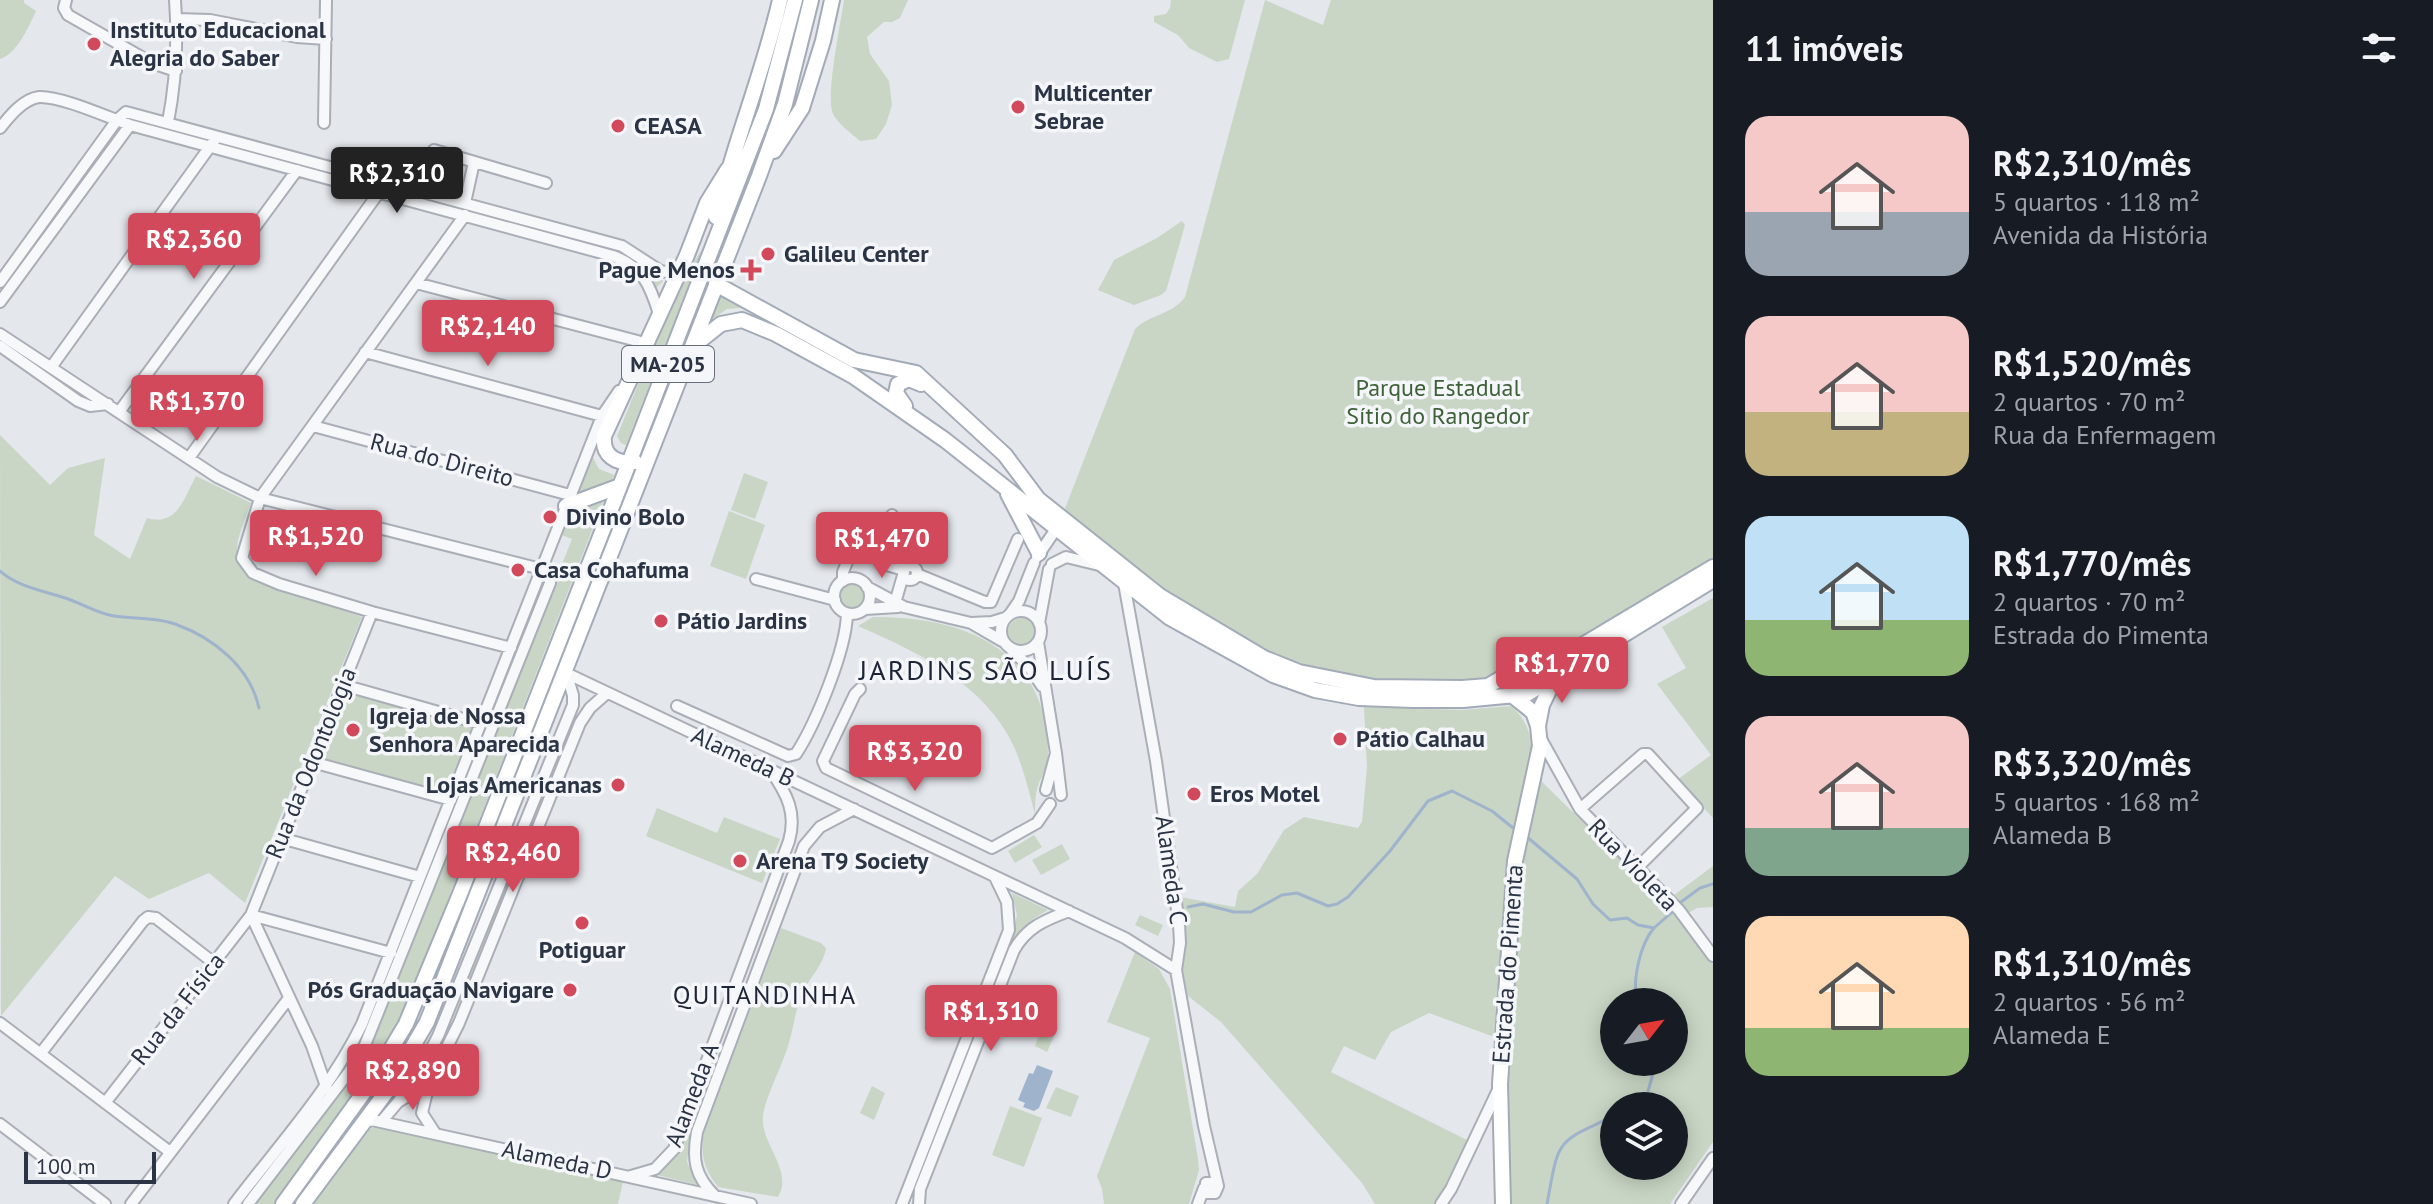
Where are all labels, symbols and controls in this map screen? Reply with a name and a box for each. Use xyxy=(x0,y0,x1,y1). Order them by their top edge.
place label: Instituto Educacional Alegria do Saber xyxy=(110,14,327,73)
text: 11 imóveis xyxy=(1745,26,1903,70)
icon: filters xyxy=(2357,26,2401,70)
marker: Instituto Educacional Alegria do Saber xyxy=(85,35,103,53)
place label: Multicenter Sebrae xyxy=(1034,77,1153,136)
marker: Multicenter Sebrae xyxy=(1009,98,1027,116)
place label: CEASA xyxy=(634,110,702,141)
marker: CEASA xyxy=(609,117,627,135)
text: R$2,310/mês xyxy=(1993,141,2191,185)
pin: R$2,310 xyxy=(323,147,471,215)
icon: home xyxy=(1809,148,1905,244)
text: R$2,310 xyxy=(349,156,445,189)
text: 5 quartos · 118 m² xyxy=(1993,185,2200,218)
pin: R$2,360 xyxy=(120,213,268,281)
text: Avenida da História xyxy=(1993,218,2208,251)
text: R$2,360 xyxy=(146,222,242,255)
place label: Galileu Center xyxy=(784,238,929,269)
marker: Galileu Center xyxy=(759,245,777,263)
place label: Pague Menos xyxy=(599,254,735,285)
marker: Pague Menos xyxy=(742,261,760,279)
pin: R$2,140 xyxy=(414,300,562,368)
text: R$2,140 xyxy=(440,309,536,342)
text: R$1,520/mês xyxy=(1993,341,2191,385)
road number: MA-205 xyxy=(622,346,714,382)
icon: home xyxy=(1809,348,1905,444)
park label: Parque Estadual Sítio do Rangedor xyxy=(1346,372,1530,431)
pin: R$1,370 xyxy=(123,375,271,443)
text: R$1,370 xyxy=(149,384,245,417)
text: 2 quartos · 70 m² xyxy=(1993,385,2185,418)
text: Rua da Enfermagem xyxy=(1993,418,2216,451)
street label: Rua do Direito xyxy=(367,426,517,494)
place label: Divino Bolo xyxy=(566,501,685,532)
marker: Divino Bolo xyxy=(541,508,559,526)
pin: R$1,520 xyxy=(242,510,390,578)
pin: R$1,470 xyxy=(808,512,956,580)
text: R$1,520 xyxy=(268,519,364,552)
text: R$1,470 xyxy=(834,521,930,554)
text: R$1,770/mês xyxy=(1993,541,2191,585)
icon: home xyxy=(1809,548,1905,644)
place label: Casa Cohafuma xyxy=(534,554,689,585)
marker: Casa Cohafuma xyxy=(509,561,527,579)
text: 2 quartos · 70 m² xyxy=(1993,585,2185,618)
place label: Pátio Jardins xyxy=(677,605,807,636)
marker: Pátio Jardins xyxy=(652,612,670,630)
text: Estrada do Pimenta xyxy=(1993,618,2209,651)
pin: R$1,770 xyxy=(1488,637,1636,705)
text: R$1,770 xyxy=(1514,646,1610,679)
district label: JARDINS SÃO LUÍS xyxy=(858,651,1113,688)
street label: Rua da Odontologia xyxy=(258,663,363,863)
place label: Igreja de Nossa Senhora Aparecida xyxy=(369,700,560,759)
street label: Alameda B xyxy=(687,719,800,794)
marker: Igreja de Nossa Senhora Aparecida xyxy=(344,721,362,739)
place label: Pátio Calhau xyxy=(1356,723,1485,754)
pin: R$3,320 xyxy=(841,725,989,793)
marker: Pátio Calhau xyxy=(1331,730,1349,748)
text: R$3,320 xyxy=(867,734,963,767)
text: R$3,320/mês xyxy=(1993,741,2191,785)
icon: home xyxy=(1809,748,1905,844)
place label: Lojas Americanas xyxy=(426,769,602,800)
marker: Lojas Americanas xyxy=(609,776,627,794)
place label: Eros Motel xyxy=(1210,778,1321,809)
marker: Eros Motel xyxy=(1185,785,1203,803)
text: 5 quartos · 168 m² xyxy=(1993,785,2200,818)
street label: Rua Violeta xyxy=(1582,812,1685,917)
street label: Alameda C xyxy=(1149,814,1194,926)
text: Alameda B xyxy=(1993,818,2112,851)
pin: R$2,460 xyxy=(439,826,587,894)
text: R$2,460 xyxy=(465,835,561,868)
place label: Arena T9 Society xyxy=(756,845,929,876)
marker: Arena T9 Society xyxy=(731,852,749,870)
street label: Estrada do Pimenta xyxy=(1485,863,1530,1064)
marker: Potiguar xyxy=(573,914,591,932)
place label: Potiguar xyxy=(539,934,626,965)
text: R$1,310/mês xyxy=(1993,941,2191,985)
street label: Rua da Física xyxy=(124,946,231,1071)
icon: home xyxy=(1809,948,1905,1044)
place label: Pós Graduação Navigare xyxy=(307,974,554,1005)
district label: QUITANDINHA xyxy=(673,978,857,1011)
marker: Pós Graduação Navigare xyxy=(561,981,579,999)
pin: R$1,310 xyxy=(917,985,1065,1053)
text: 2 quartos · 56 m² xyxy=(1993,985,2185,1018)
north arrow xyxy=(1600,988,1688,1076)
map controls xyxy=(1600,988,1688,1180)
text: R$1,310 xyxy=(943,994,1039,1027)
text: Alameda E xyxy=(1993,1018,2111,1051)
street label: Alameda A xyxy=(658,1038,726,1151)
pin: R$2,890 xyxy=(339,1044,487,1112)
text: R$2,890 xyxy=(365,1053,461,1086)
button: layers xyxy=(1600,1092,1688,1180)
street label: Alameda D xyxy=(499,1133,615,1186)
scale bar xyxy=(24,1148,156,1184)
text: 100 m xyxy=(36,1152,96,1180)

